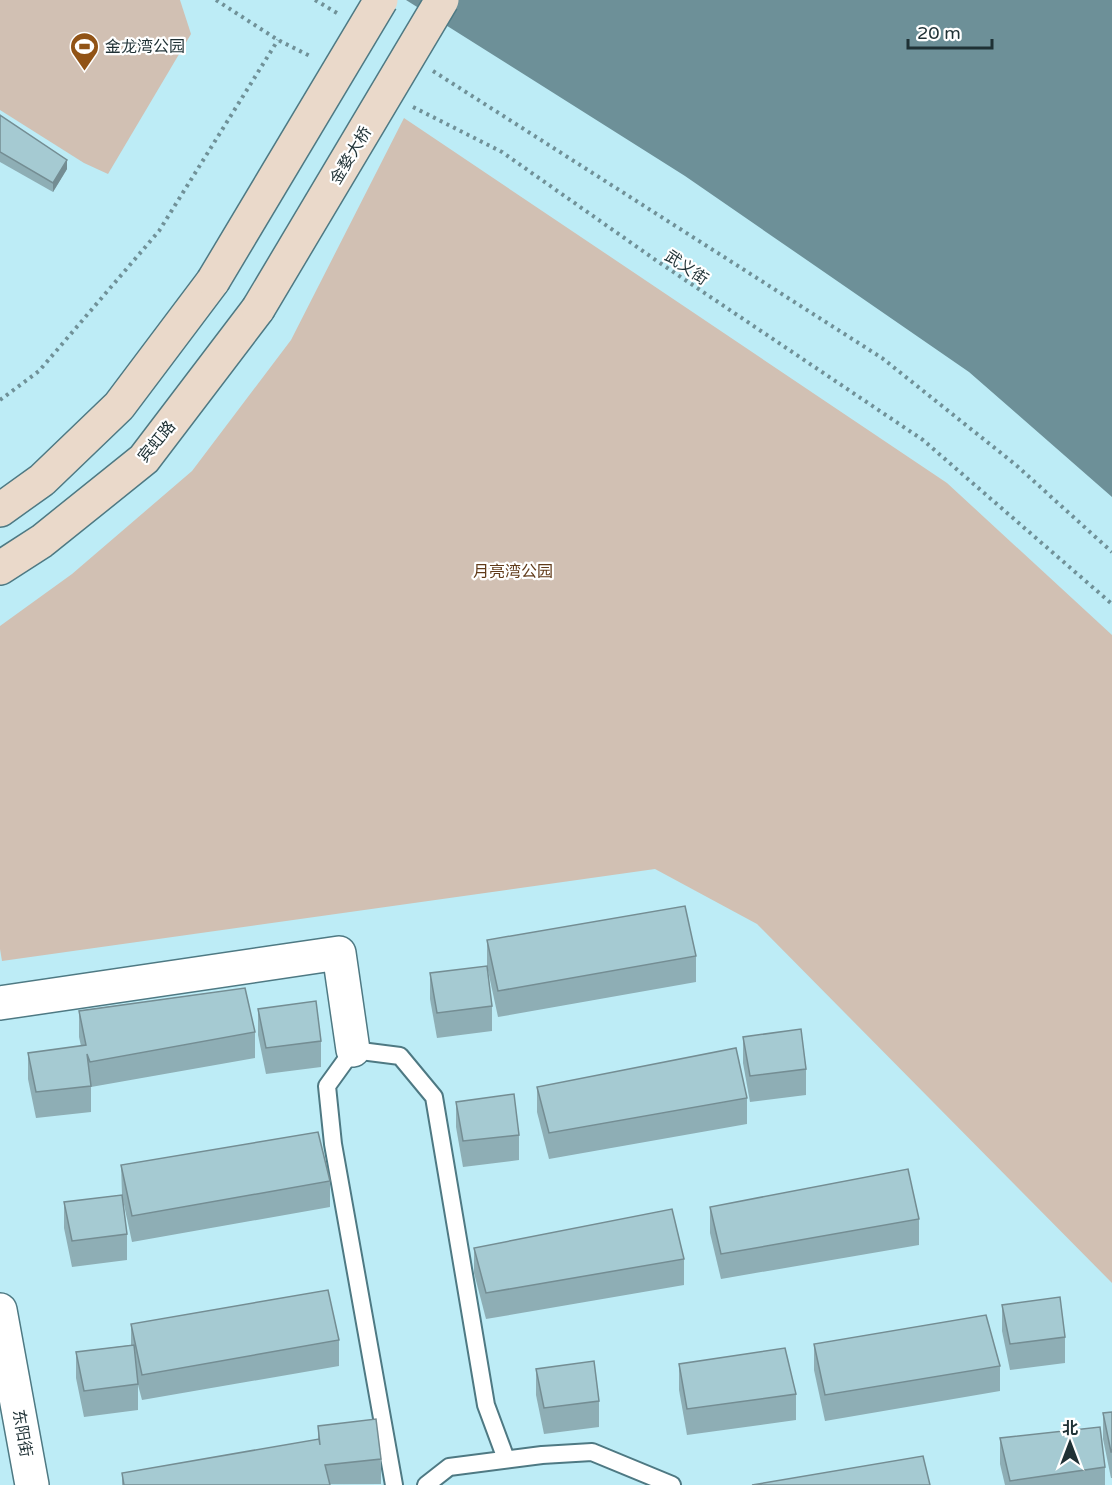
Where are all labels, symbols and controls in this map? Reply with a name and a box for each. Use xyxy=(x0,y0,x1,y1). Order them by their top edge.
scale bar xyxy=(908,12,992,50)
text: 20 m xyxy=(917,22,961,44)
sports icon: 金龙湾公园 xyxy=(68,30,100,72)
place label: 金龙湾公园 xyxy=(105,37,185,57)
street label: 金婺大桥 xyxy=(326,123,376,188)
street label: 武义街 xyxy=(661,246,712,290)
street label: 宾虹路 xyxy=(134,417,180,466)
park label: 月亮湾公园 xyxy=(473,562,553,582)
street label: 东阳街 xyxy=(8,1408,36,1459)
north arrow xyxy=(1040,1413,1100,1473)
text: 北 xyxy=(1062,1419,1078,1439)

